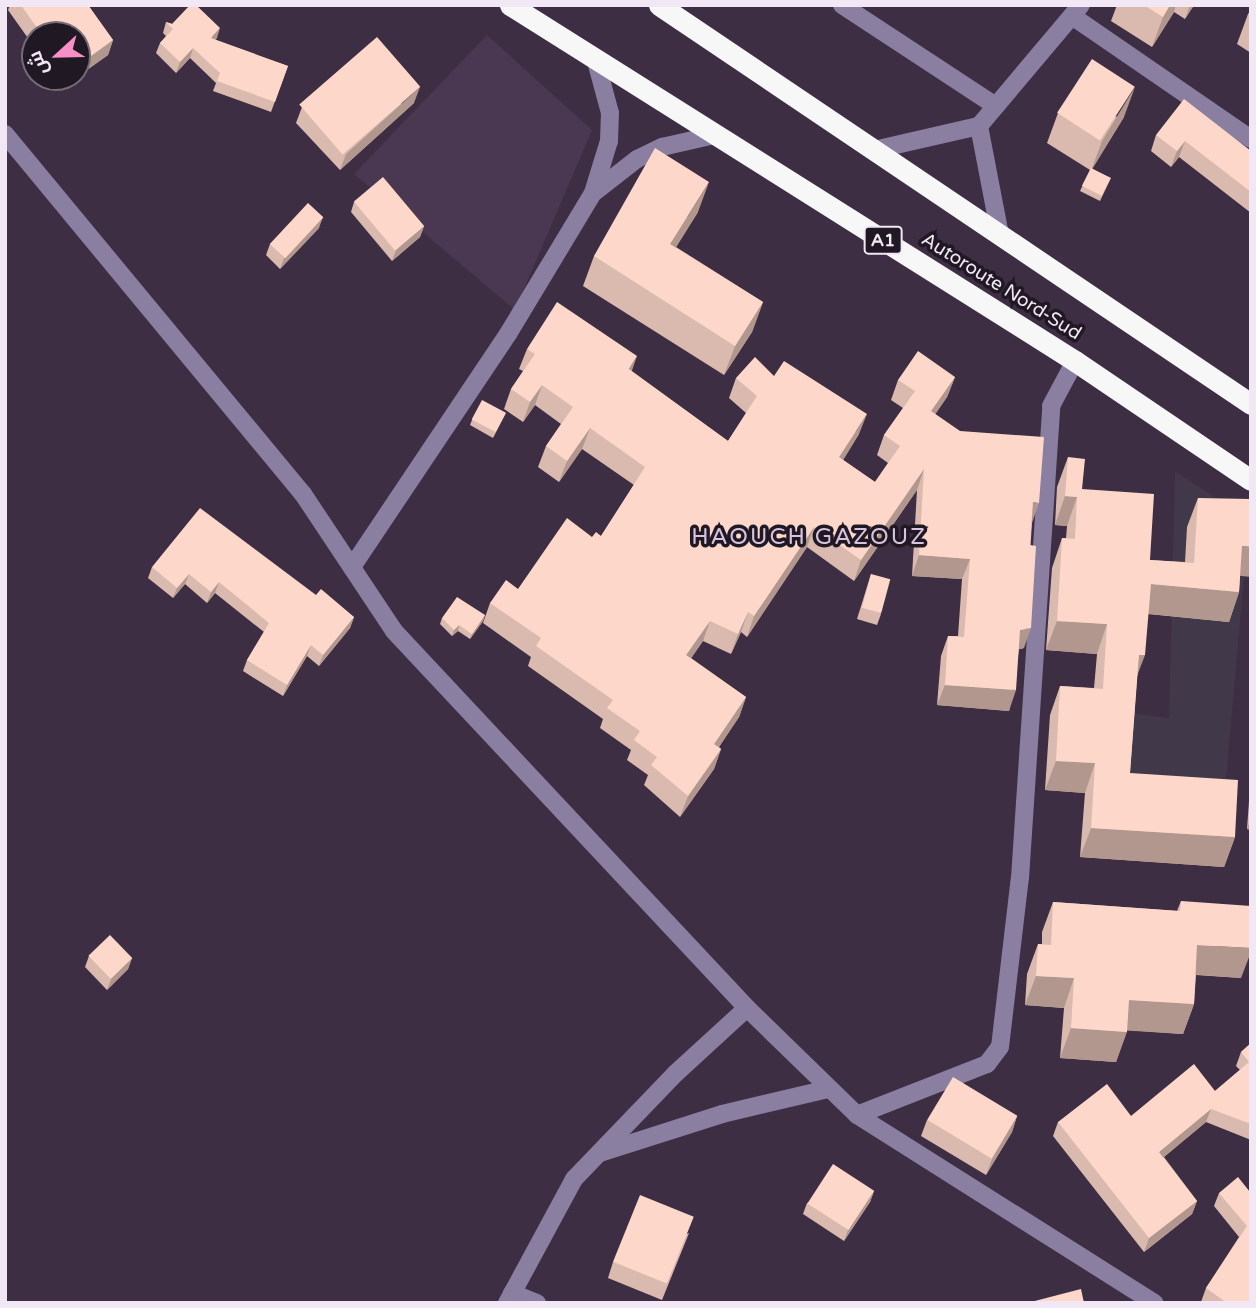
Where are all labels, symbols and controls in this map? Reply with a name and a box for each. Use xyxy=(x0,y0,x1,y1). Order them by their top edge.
north arrow xyxy=(21,21,91,91)
text: ش xyxy=(24,48,53,79)
road number: A1 xyxy=(862,226,904,254)
street label: Autoroute Nord-Sud xyxy=(917,229,1085,345)
district label: HAOUCH GAZOUZ xyxy=(693,523,925,551)

